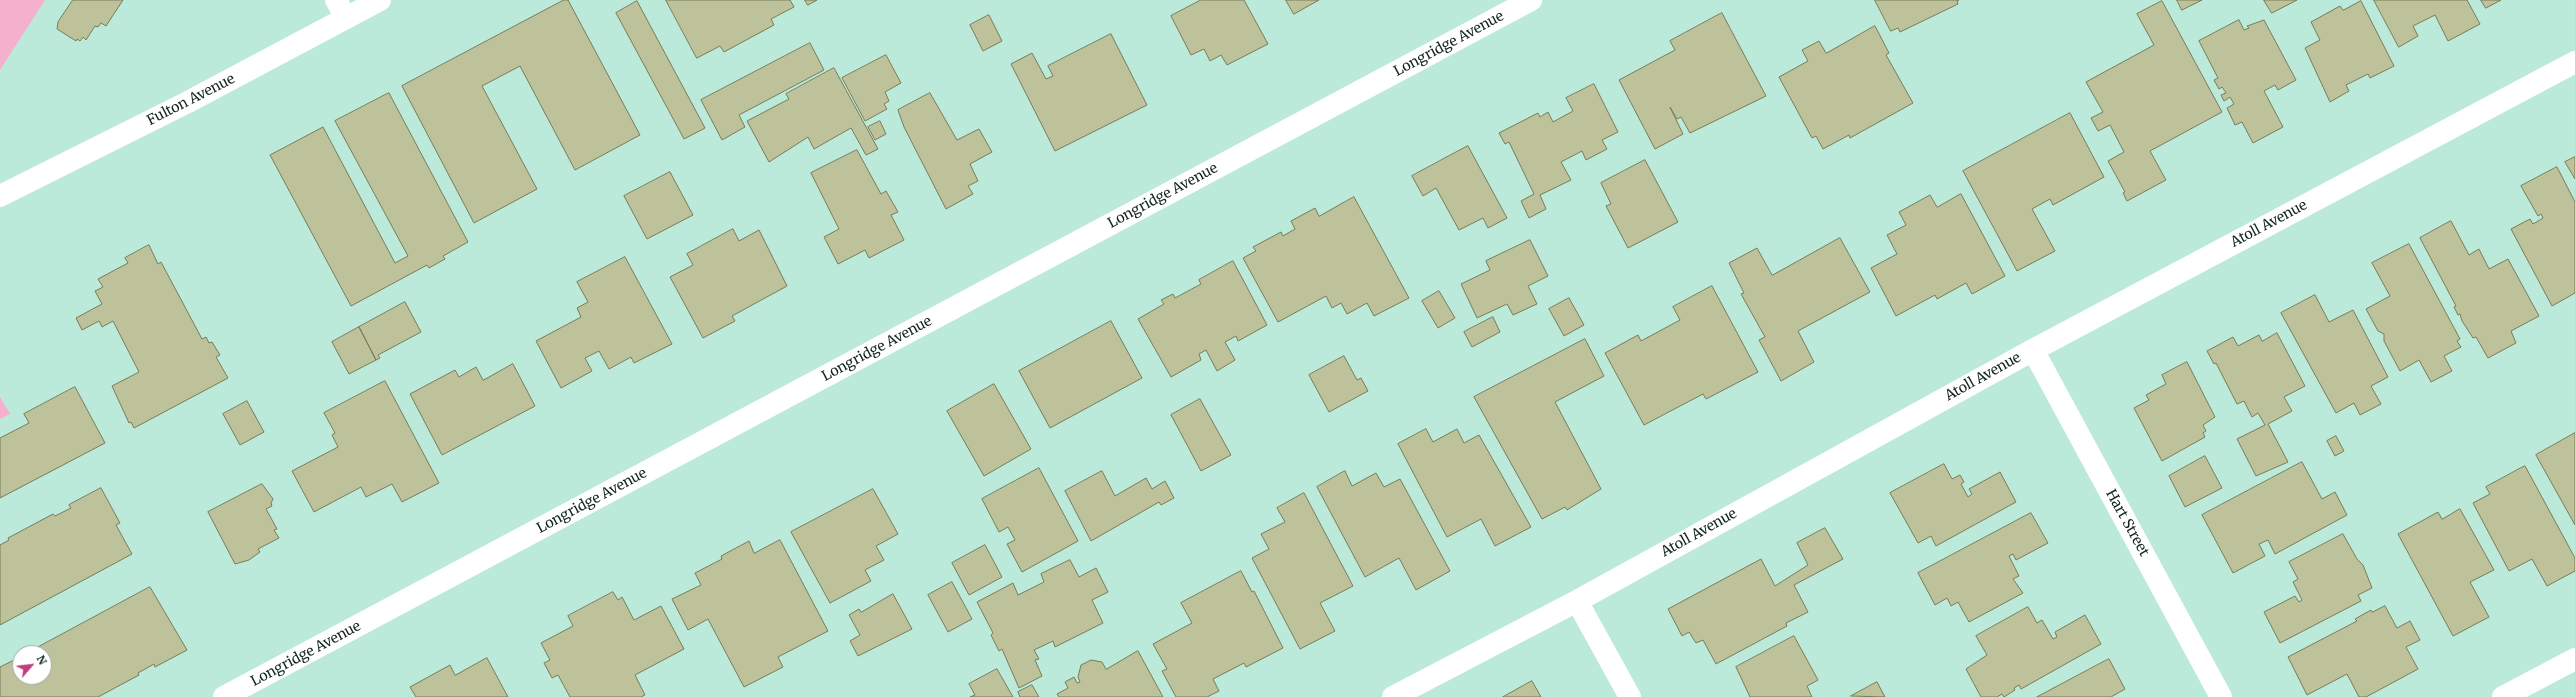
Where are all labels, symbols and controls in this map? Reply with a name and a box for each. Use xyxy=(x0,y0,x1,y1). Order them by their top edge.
street label: Longridge Avenue xyxy=(1391,8,1507,80)
street label: Fulton Avenue xyxy=(144,71,238,129)
street label: Longridge Avenue xyxy=(1105,160,1221,232)
street label: Atoll Avenue xyxy=(2228,197,2310,251)
street label: Longridge Avenue xyxy=(819,313,935,385)
street label: Atoll Avenue xyxy=(1942,349,2024,405)
street label: Longridge Avenue xyxy=(534,465,650,537)
street label: Hart Street xyxy=(2102,487,2152,559)
street label: Atoll Avenue xyxy=(1658,505,1740,561)
street label: Longridge Avenue xyxy=(248,618,364,690)
north arrow xyxy=(12,645,52,685)
text: N xyxy=(33,653,50,667)

